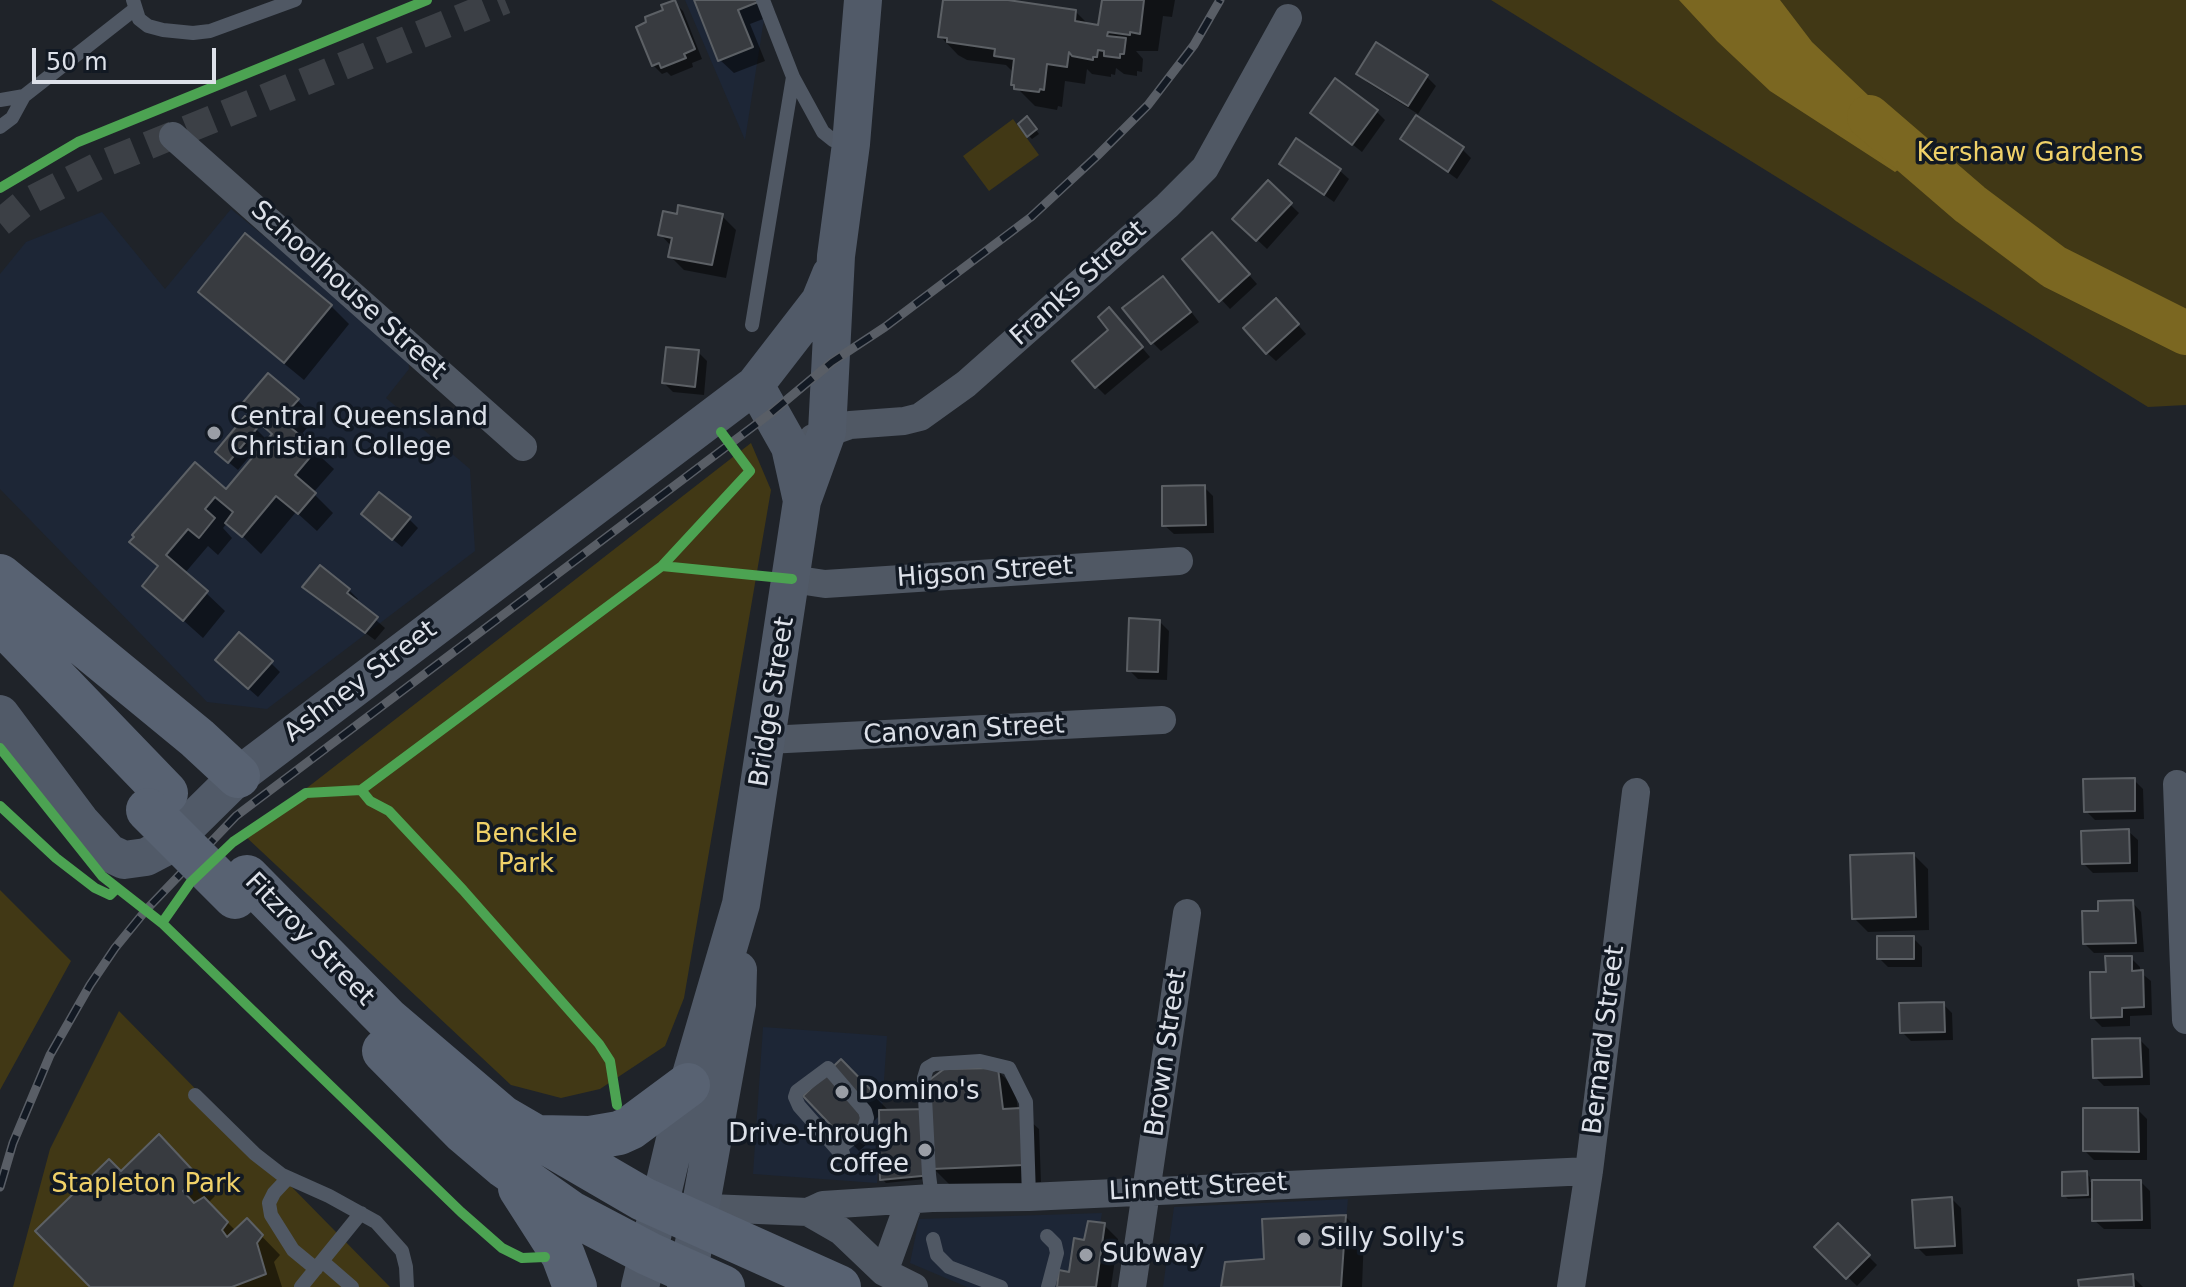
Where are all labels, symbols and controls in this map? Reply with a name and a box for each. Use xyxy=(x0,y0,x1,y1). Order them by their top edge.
scale bar xyxy=(36,32,220,82)
text: 50 m xyxy=(46,48,108,76)
park label: Kershaw Gardens xyxy=(1917,138,2143,170)
street label: Schoolhouse Street xyxy=(244,195,452,387)
street label: Franks Street xyxy=(1005,215,1153,353)
place label: Central Queensland Christian College xyxy=(230,402,488,464)
marker: Central Queensland Christian College xyxy=(205,424,223,442)
street label: Higson Street xyxy=(896,551,1074,595)
street label: Ashney Street xyxy=(279,614,443,750)
street label: Bridge Street xyxy=(744,615,802,789)
street label: Canovan Street xyxy=(863,710,1065,752)
park label: Benckle Park xyxy=(475,819,577,880)
street label: Fitzroy Street xyxy=(238,867,380,1013)
street label: Bernard Street xyxy=(1578,944,1632,1136)
street label: Brown Street xyxy=(1140,967,1194,1139)
place label: Domino's xyxy=(858,1076,980,1108)
marker: Domino's xyxy=(833,1083,851,1101)
place label: Drive-through coffee xyxy=(728,1119,909,1180)
marker: Drive-through coffee xyxy=(916,1141,934,1159)
street label: Linnett Street xyxy=(1108,1168,1288,1208)
park label: Stapleton Park xyxy=(51,1169,241,1201)
place label: Silly Solly's xyxy=(1320,1223,1465,1255)
marker: Silly Solly's xyxy=(1295,1230,1313,1248)
place label: Subway xyxy=(1102,1239,1204,1271)
marker: Subway xyxy=(1077,1246,1095,1264)

